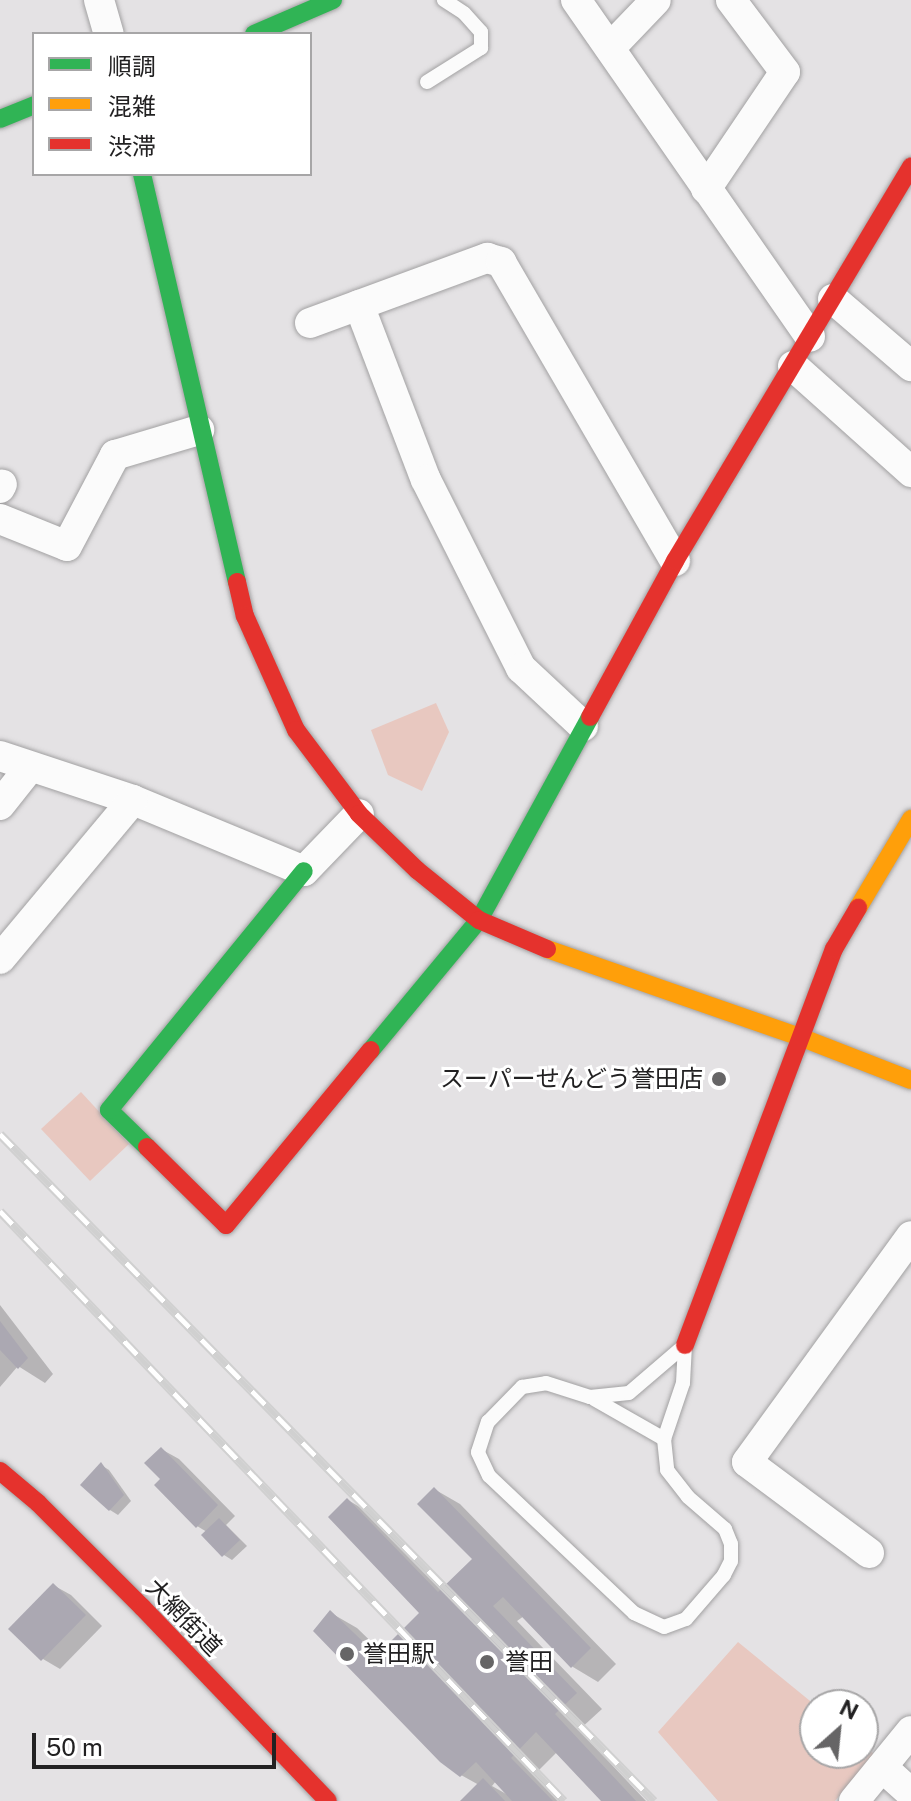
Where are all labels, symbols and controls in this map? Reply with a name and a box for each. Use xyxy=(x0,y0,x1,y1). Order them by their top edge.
legend xyxy=(32,32,312,176)
text: 順調 xyxy=(108,52,156,80)
text: 混雑 xyxy=(108,92,156,120)
text: 渋滞 xyxy=(108,132,156,160)
place label: スーパーせんどう誉田店 xyxy=(439,1065,703,1093)
marker: スーパーせんどう誉田店 xyxy=(710,1070,728,1088)
street label: 大網街道 xyxy=(140,1572,228,1662)
place label: 誉田駅 xyxy=(363,1640,435,1668)
marker: 誉田駅 xyxy=(338,1645,356,1663)
place label: 誉田 xyxy=(505,1648,553,1676)
marker: 誉田 xyxy=(476,1651,498,1673)
north arrow xyxy=(799,1689,879,1769)
text: N xyxy=(835,1694,863,1725)
scale bar xyxy=(36,1717,280,1767)
text: 50 m xyxy=(46,1733,103,1761)

